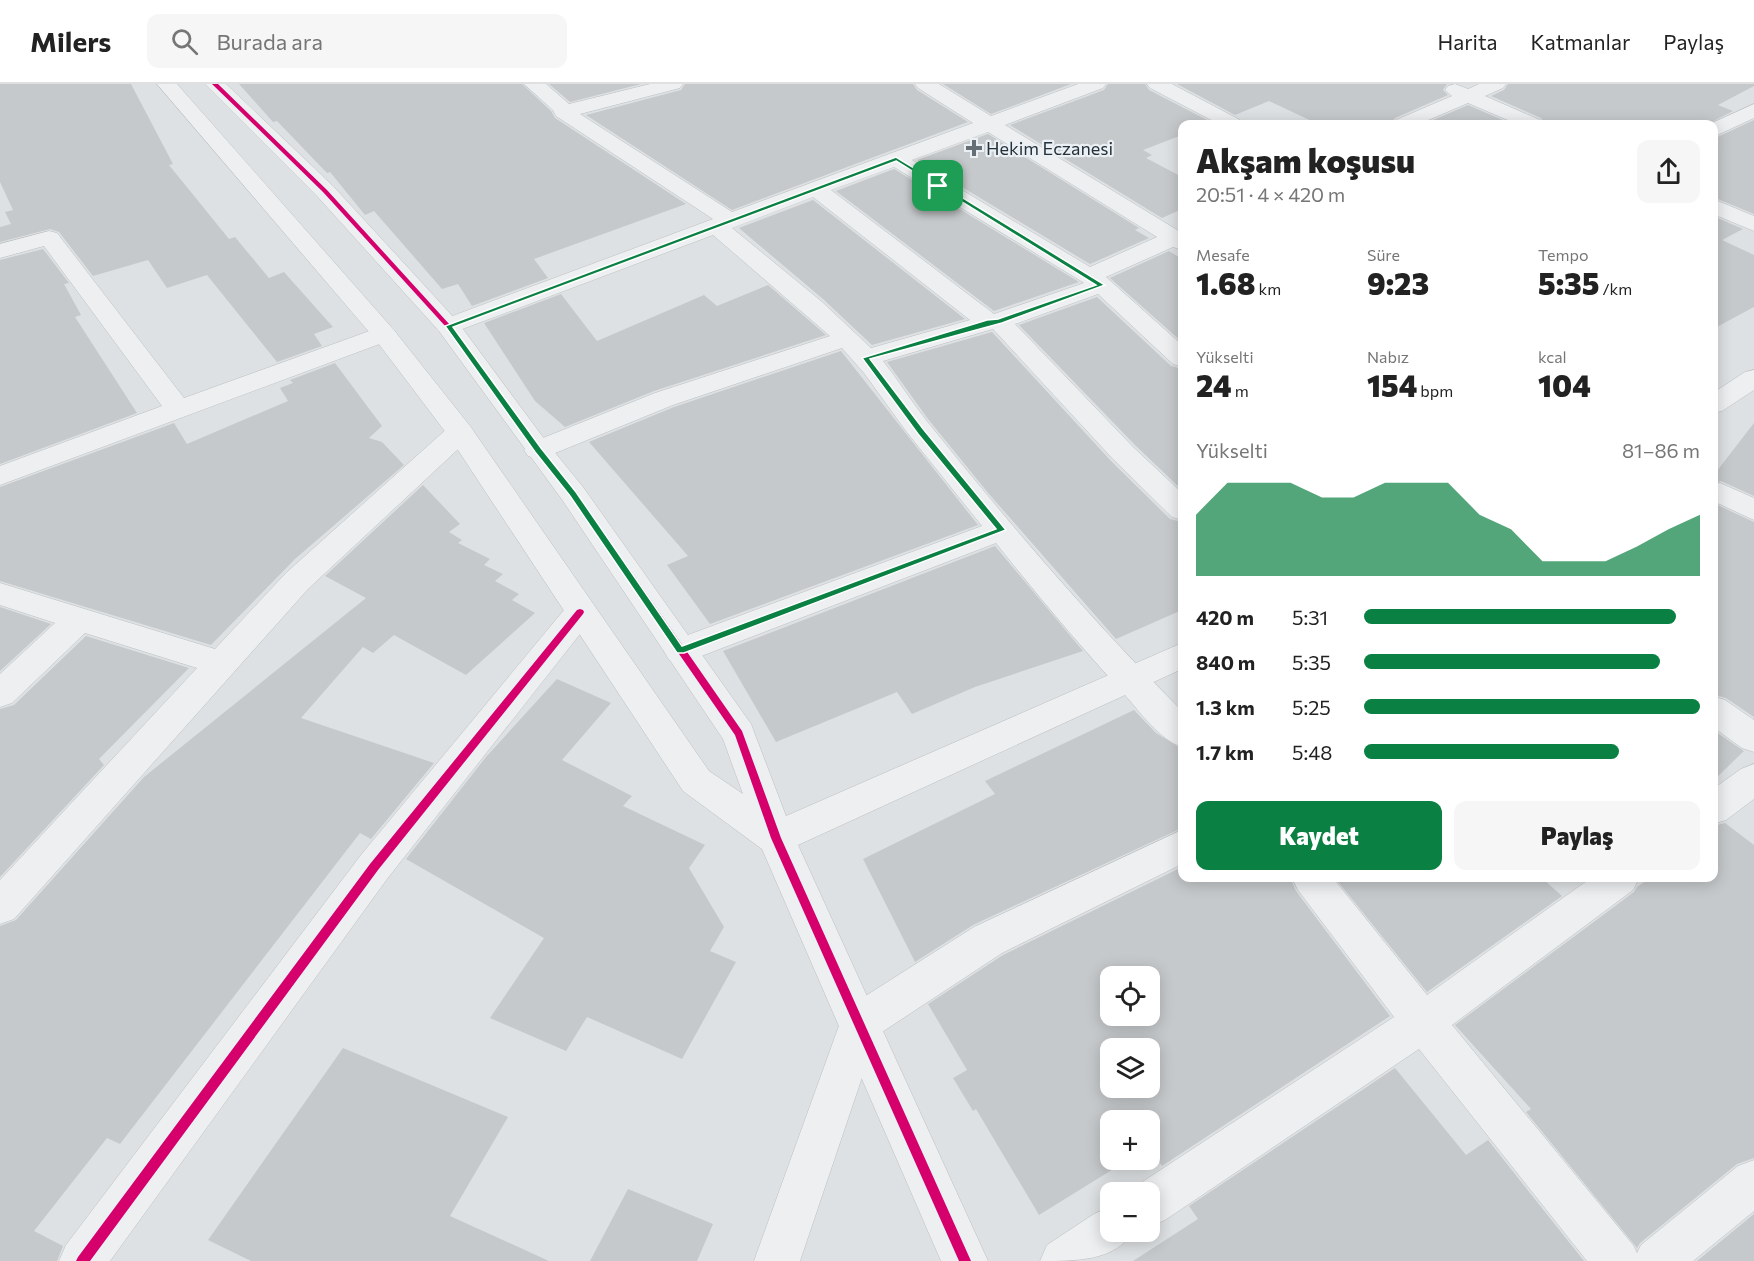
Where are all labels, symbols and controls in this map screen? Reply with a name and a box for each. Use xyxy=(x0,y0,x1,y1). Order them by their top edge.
search box xyxy=(147,14,567,68)
text: Milers xyxy=(30,24,111,58)
icon: search xyxy=(168,25,201,58)
text: Burada ara xyxy=(216,28,323,55)
text: Harita xyxy=(1437,29,1498,54)
text: Katmanlar xyxy=(1531,29,1630,54)
text: Paylaş xyxy=(1663,29,1724,54)
place label: Hekim Eczanesi xyxy=(986,137,1113,159)
text: Akşam koşusu xyxy=(1196,139,1415,180)
button: share xyxy=(1637,140,1700,203)
marker: Hekim Eczanesi xyxy=(967,141,981,155)
pin xyxy=(912,160,963,211)
icon: arrive xyxy=(921,169,954,202)
text: 20:51 · 4 × 420 m xyxy=(1196,182,1345,206)
text: Mesafe xyxy=(1196,245,1250,264)
text: Süre xyxy=(1367,245,1400,264)
text: Tempo xyxy=(1538,245,1588,264)
text: 1.68 xyxy=(1196,264,1255,301)
text: 9:23 xyxy=(1367,264,1429,301)
text: 5:35 xyxy=(1538,264,1599,301)
text: km xyxy=(1255,279,1281,298)
text: /km xyxy=(1599,279,1632,298)
text: Yükselti xyxy=(1196,347,1254,366)
text: Nabız xyxy=(1367,347,1409,366)
text: kcal xyxy=(1538,347,1567,366)
text: 24 xyxy=(1196,366,1232,403)
text: 154 xyxy=(1367,366,1417,403)
text: 104 xyxy=(1538,366,1591,403)
text: m xyxy=(1232,381,1249,400)
text: bpm xyxy=(1417,381,1453,400)
text: Yükselti xyxy=(1196,438,1268,462)
text: 81–86 m xyxy=(1622,438,1700,462)
text: 420 m xyxy=(1196,605,1254,629)
text: 5:31 xyxy=(1292,605,1328,629)
text: 840 m xyxy=(1196,650,1255,674)
text: 5:35 xyxy=(1292,650,1331,674)
text: 1.3 km xyxy=(1196,695,1255,719)
text: 5:25 xyxy=(1292,695,1331,719)
text: 1.7 km xyxy=(1196,740,1254,764)
text: 5:48 xyxy=(1292,740,1332,764)
button: Kaydet xyxy=(1196,801,1442,870)
button: Paylaş xyxy=(1454,801,1700,870)
map controls xyxy=(1100,966,1160,1242)
button: locate xyxy=(1100,966,1160,1026)
button: layers xyxy=(1100,1038,1160,1098)
button: + xyxy=(1100,1110,1160,1170)
button: − xyxy=(1100,1182,1160,1242)

